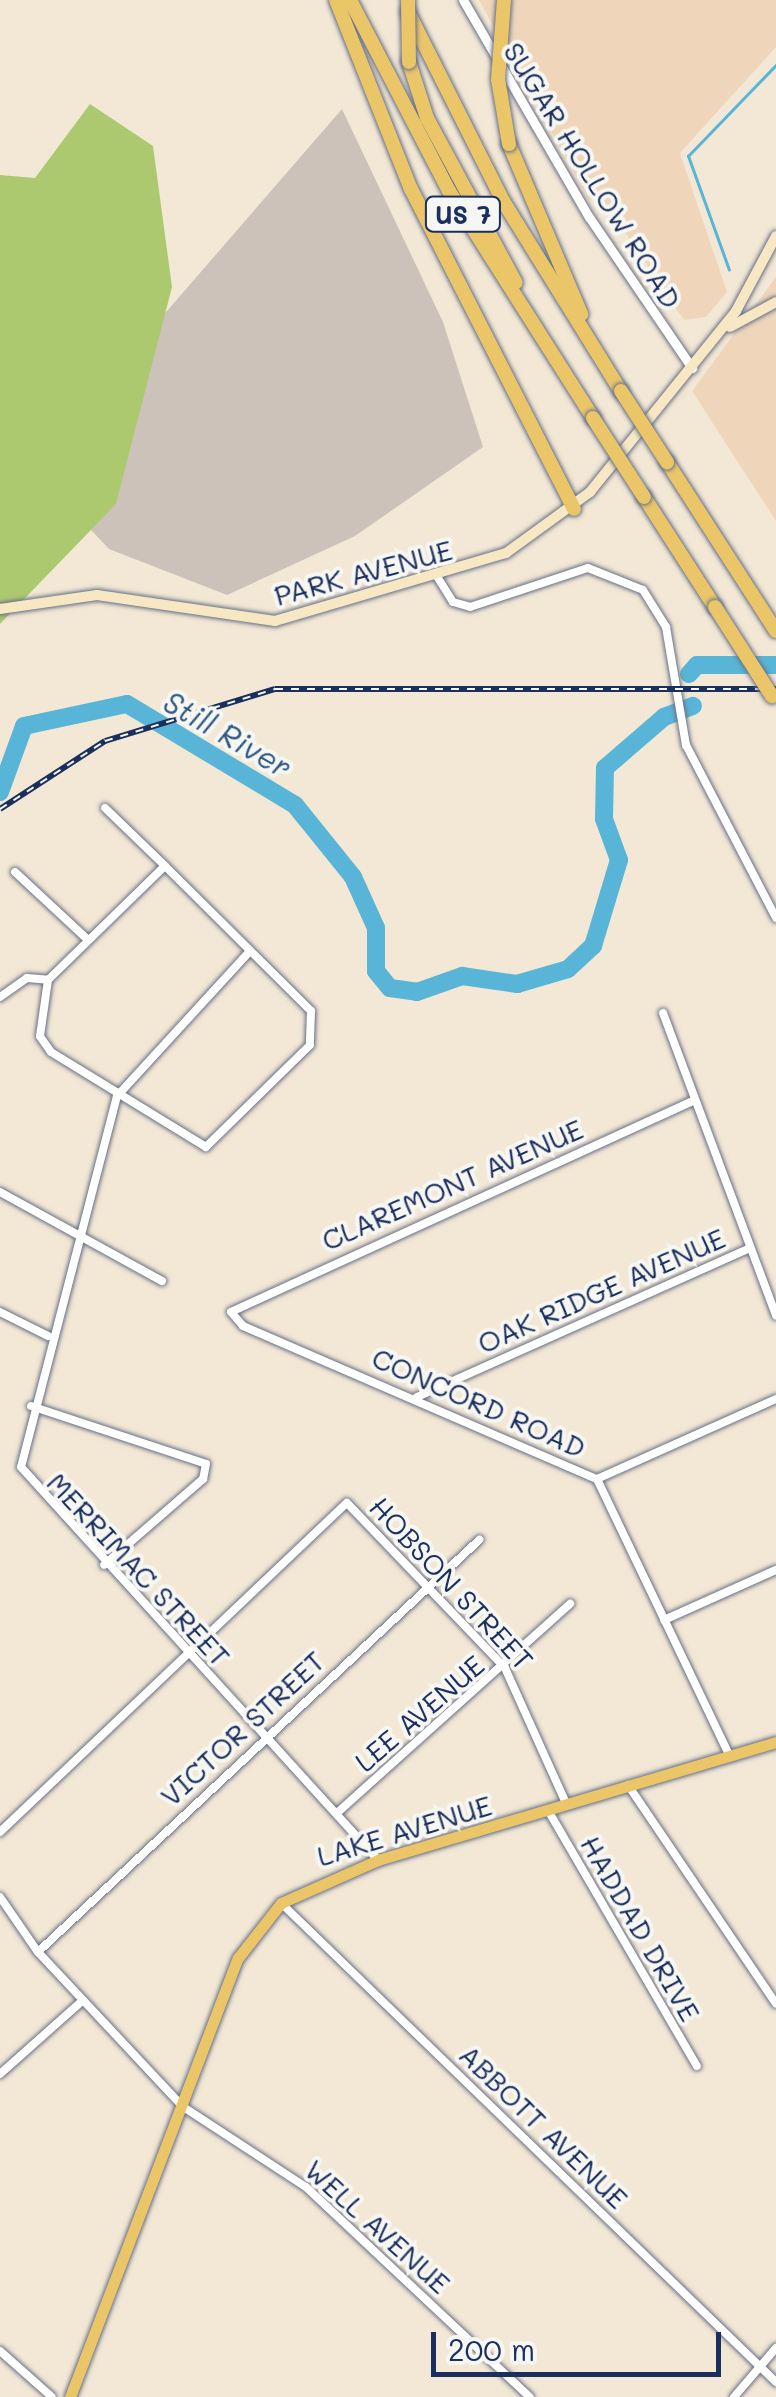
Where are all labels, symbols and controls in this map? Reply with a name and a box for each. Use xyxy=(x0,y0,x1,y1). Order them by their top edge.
street label: SUGAR HOLLOW ROAD xyxy=(497,36,689,314)
road number: US 7 xyxy=(423,194,503,234)
street label: PARK AVENUE xyxy=(270,532,456,612)
water label: Still River xyxy=(158,683,298,785)
street label: CLAREMONT AVENUE xyxy=(316,1111,588,1257)
street label: OAK RIDGE AVENUE xyxy=(472,1220,730,1360)
street label: CONCORD ROAD xyxy=(367,1340,591,1464)
street label: MERRIMAC STREET xyxy=(41,1465,237,1673)
street label: HOBSON STREET xyxy=(363,1490,541,1676)
street label: VICTOR STREET xyxy=(153,1643,331,1813)
street label: LEE AVENUE xyxy=(347,1648,491,1778)
street label: LAKE AVENUE xyxy=(313,1788,495,1872)
street label: HADDAD DRIVE xyxy=(574,1829,708,2027)
street label: ABBOTT AVENUE xyxy=(453,2037,635,2215)
street label: WELL AVENUE xyxy=(299,2152,457,2300)
scale bar xyxy=(436,2312,726,2374)
text: 200 m xyxy=(448,2329,535,2369)

